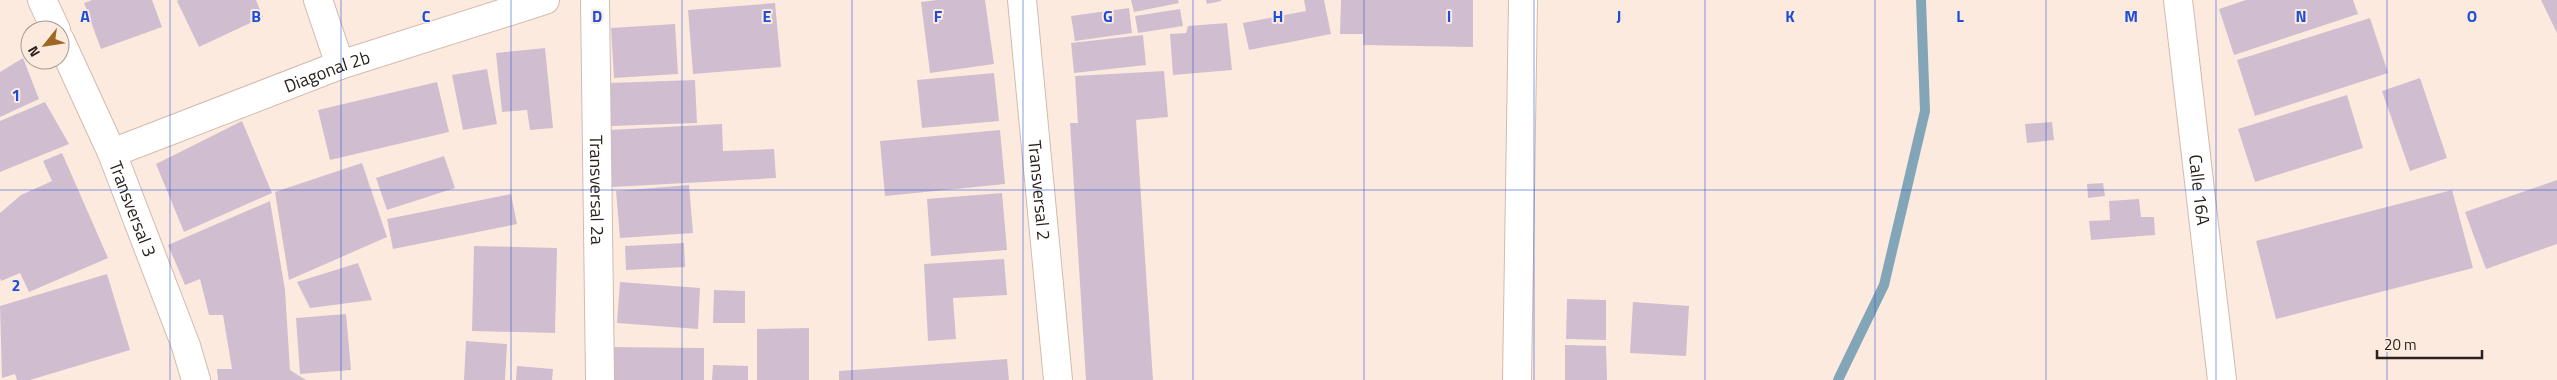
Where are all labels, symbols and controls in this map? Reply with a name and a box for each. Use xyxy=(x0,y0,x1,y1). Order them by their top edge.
text: A xyxy=(80,4,90,28)
text: B xyxy=(251,4,261,28)
text: C xyxy=(422,4,431,28)
text: D xyxy=(592,4,602,28)
text: E xyxy=(763,4,772,28)
text: F xyxy=(934,4,943,28)
text: G xyxy=(1103,4,1113,28)
text: H xyxy=(1273,4,1283,28)
text: I xyxy=(1447,4,1451,28)
text: J xyxy=(1617,4,1621,28)
text: K xyxy=(1785,4,1795,28)
text: L xyxy=(1956,4,1964,28)
text: M xyxy=(2124,4,2138,28)
text: N xyxy=(2295,4,2307,28)
text: O xyxy=(2467,4,2477,28)
north arrow xyxy=(20,20,70,70)
text: N xyxy=(22,42,45,61)
street label: Diagonal 2b xyxy=(280,43,373,99)
text: 1 xyxy=(12,83,20,107)
street label: Transversal 2a xyxy=(583,135,612,245)
street label: Transversal 2 xyxy=(1022,139,1058,241)
street label: Calle 16A xyxy=(2182,153,2218,227)
street label: Transversal 3 xyxy=(103,157,164,260)
text: 2 xyxy=(12,273,20,297)
scale bar xyxy=(2377,328,2482,360)
text: 20 m xyxy=(2384,333,2417,356)

